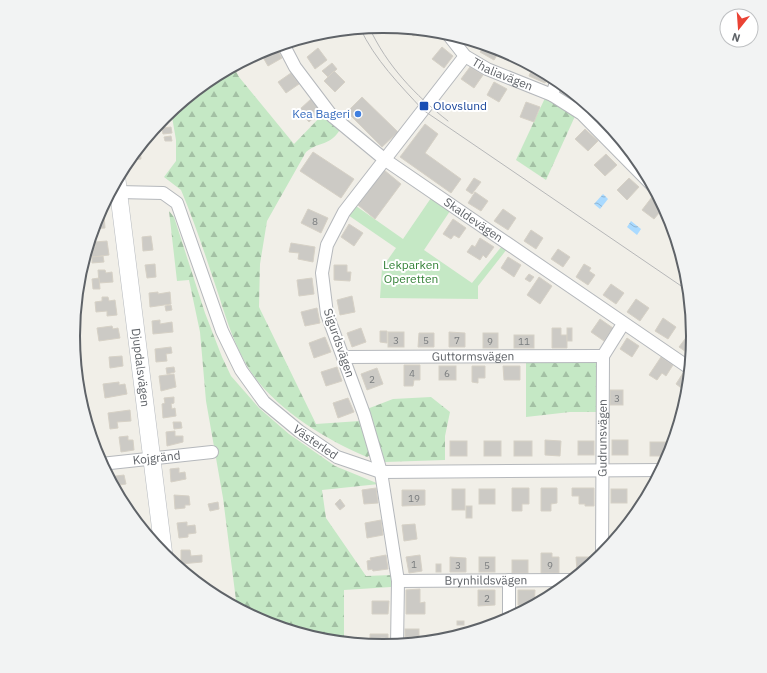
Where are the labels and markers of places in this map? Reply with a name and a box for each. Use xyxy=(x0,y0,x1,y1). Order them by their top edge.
place label: Olovslund xyxy=(433,98,487,113)
marker: Olovslund xyxy=(418,100,430,112)
place label: Kea Bageri xyxy=(292,106,350,121)
marker: Kea Bageri xyxy=(353,109,363,119)

